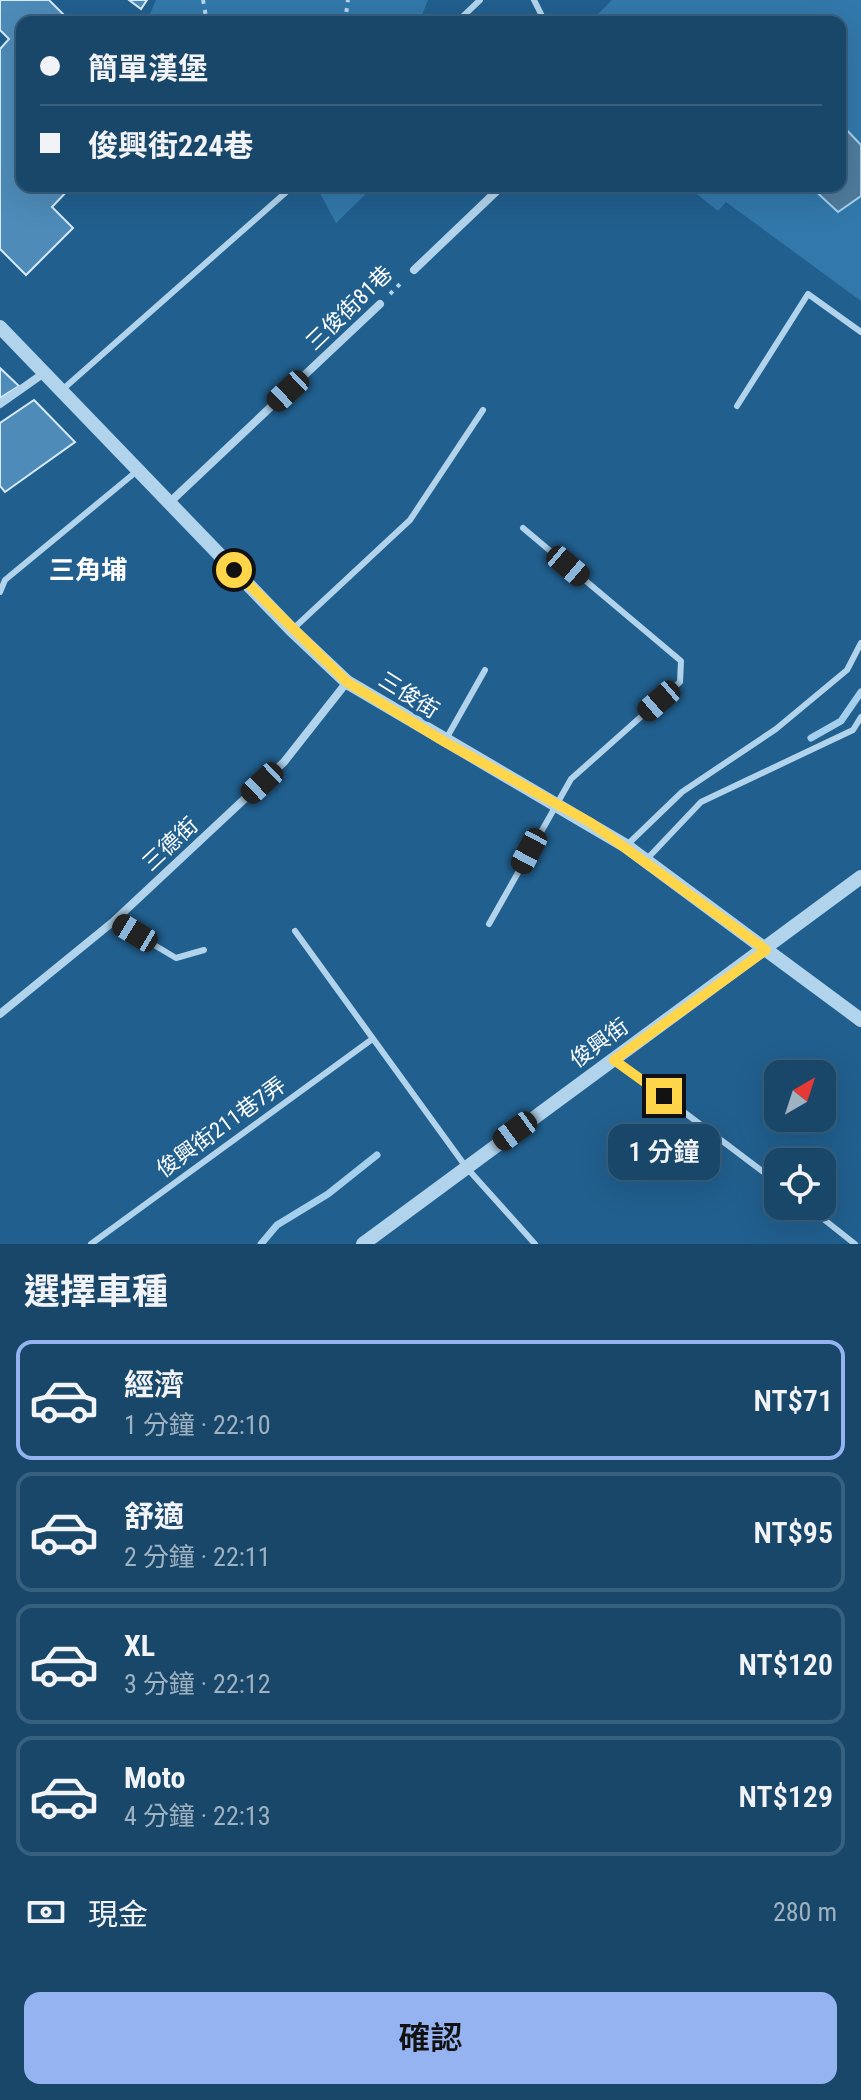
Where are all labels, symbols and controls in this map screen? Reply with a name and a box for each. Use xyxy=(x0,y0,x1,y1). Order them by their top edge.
text: 簡單漢堡 xyxy=(88,51,208,86)
text: 俊興街224巷 xyxy=(88,128,253,163)
street label: 三俊街81巷 xyxy=(301,261,397,355)
car xyxy=(262,366,314,416)
car xyxy=(542,541,594,591)
route start xyxy=(216,552,252,588)
district label: 三角埔 xyxy=(49,555,127,585)
street label: 三俊街 xyxy=(374,667,444,723)
car xyxy=(633,676,685,726)
car xyxy=(236,758,288,808)
street label: 三德街 xyxy=(137,812,203,876)
car xyxy=(507,824,551,878)
car xyxy=(108,910,162,956)
street label: 俊興街 xyxy=(565,1013,633,1073)
north arrow xyxy=(764,1060,836,1132)
map controls xyxy=(764,1060,836,1220)
street label: 俊興街211巷7弄 xyxy=(152,1072,290,1182)
route end xyxy=(646,1078,682,1114)
car xyxy=(489,1107,541,1155)
callout: 1 分鐘 xyxy=(608,1124,720,1180)
text: 1 分鐘 xyxy=(628,1137,700,1167)
button: locate xyxy=(764,1148,836,1220)
text: 選擇車種 xyxy=(24,1271,168,1313)
icon: car xyxy=(28,1364,100,1436)
text: 經濟 xyxy=(124,1367,184,1402)
text: NT$71 xyxy=(754,1383,833,1418)
text: 1 分鐘 · 22:10 xyxy=(124,1410,270,1440)
icon: car xyxy=(28,1496,100,1568)
text: 舒適 xyxy=(124,1499,184,1534)
text: NT$95 xyxy=(754,1515,833,1550)
text: 2 分鐘 · 22:11 xyxy=(124,1542,270,1572)
icon: car xyxy=(28,1628,100,1700)
text: XL xyxy=(124,1628,155,1663)
text: NT$120 xyxy=(739,1647,833,1682)
text: 3 分鐘 · 22:12 xyxy=(124,1669,270,1699)
icon: car xyxy=(28,1760,100,1832)
text: Moto xyxy=(124,1760,185,1795)
text: NT$129 xyxy=(739,1779,833,1814)
text: 4 分鐘 · 22:13 xyxy=(124,1801,270,1831)
icon: cash xyxy=(24,1890,68,1934)
text: 現金 xyxy=(88,1897,148,1932)
text: 280 m xyxy=(773,1897,837,1927)
button: 確認 xyxy=(24,1992,837,2084)

